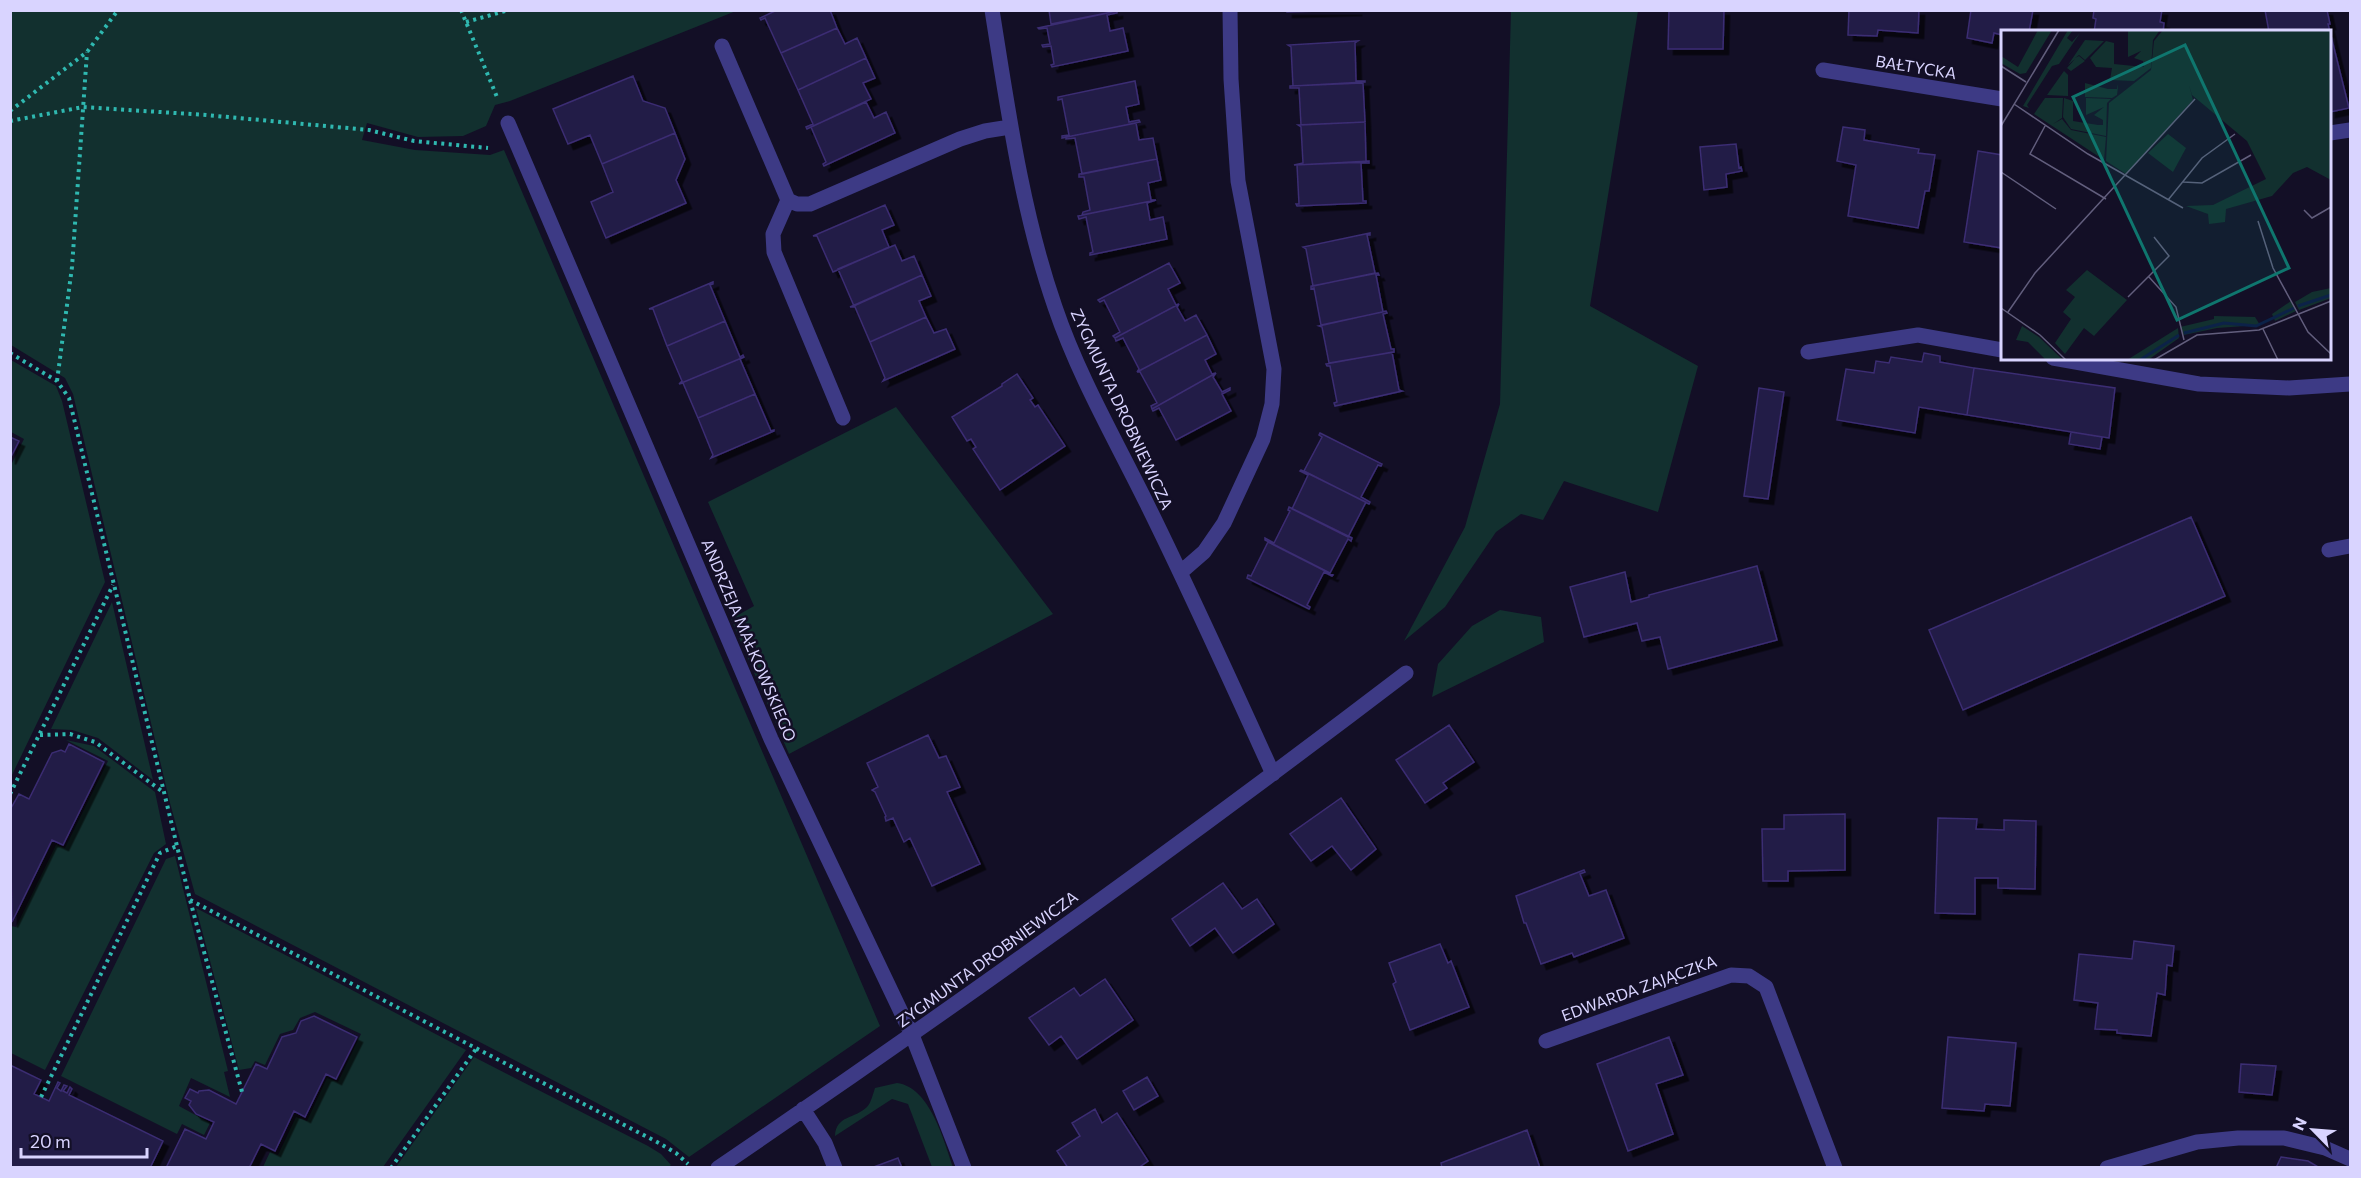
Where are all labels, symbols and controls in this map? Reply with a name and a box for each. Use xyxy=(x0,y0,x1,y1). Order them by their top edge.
inset map xyxy=(2001,30,2331,360)
street label: BAŁTYCKA xyxy=(1874,51,1958,82)
street label: ZYGMUNTA DROBNIEWICZA xyxy=(1067,305,1177,512)
street label: ANDRZEJA MAŁKOWSKIEGO xyxy=(698,536,801,744)
street label: ZYGMUNTA DROBNIEWICZA xyxy=(892,886,1081,1031)
street label: EDWARDA ZAJĄCZKA xyxy=(1559,951,1719,1024)
north arrow xyxy=(2283,1100,2343,1160)
text: N xyxy=(2288,1114,2310,1133)
scale bar xyxy=(21,1121,147,1159)
text: 20 m xyxy=(30,1130,71,1152)

